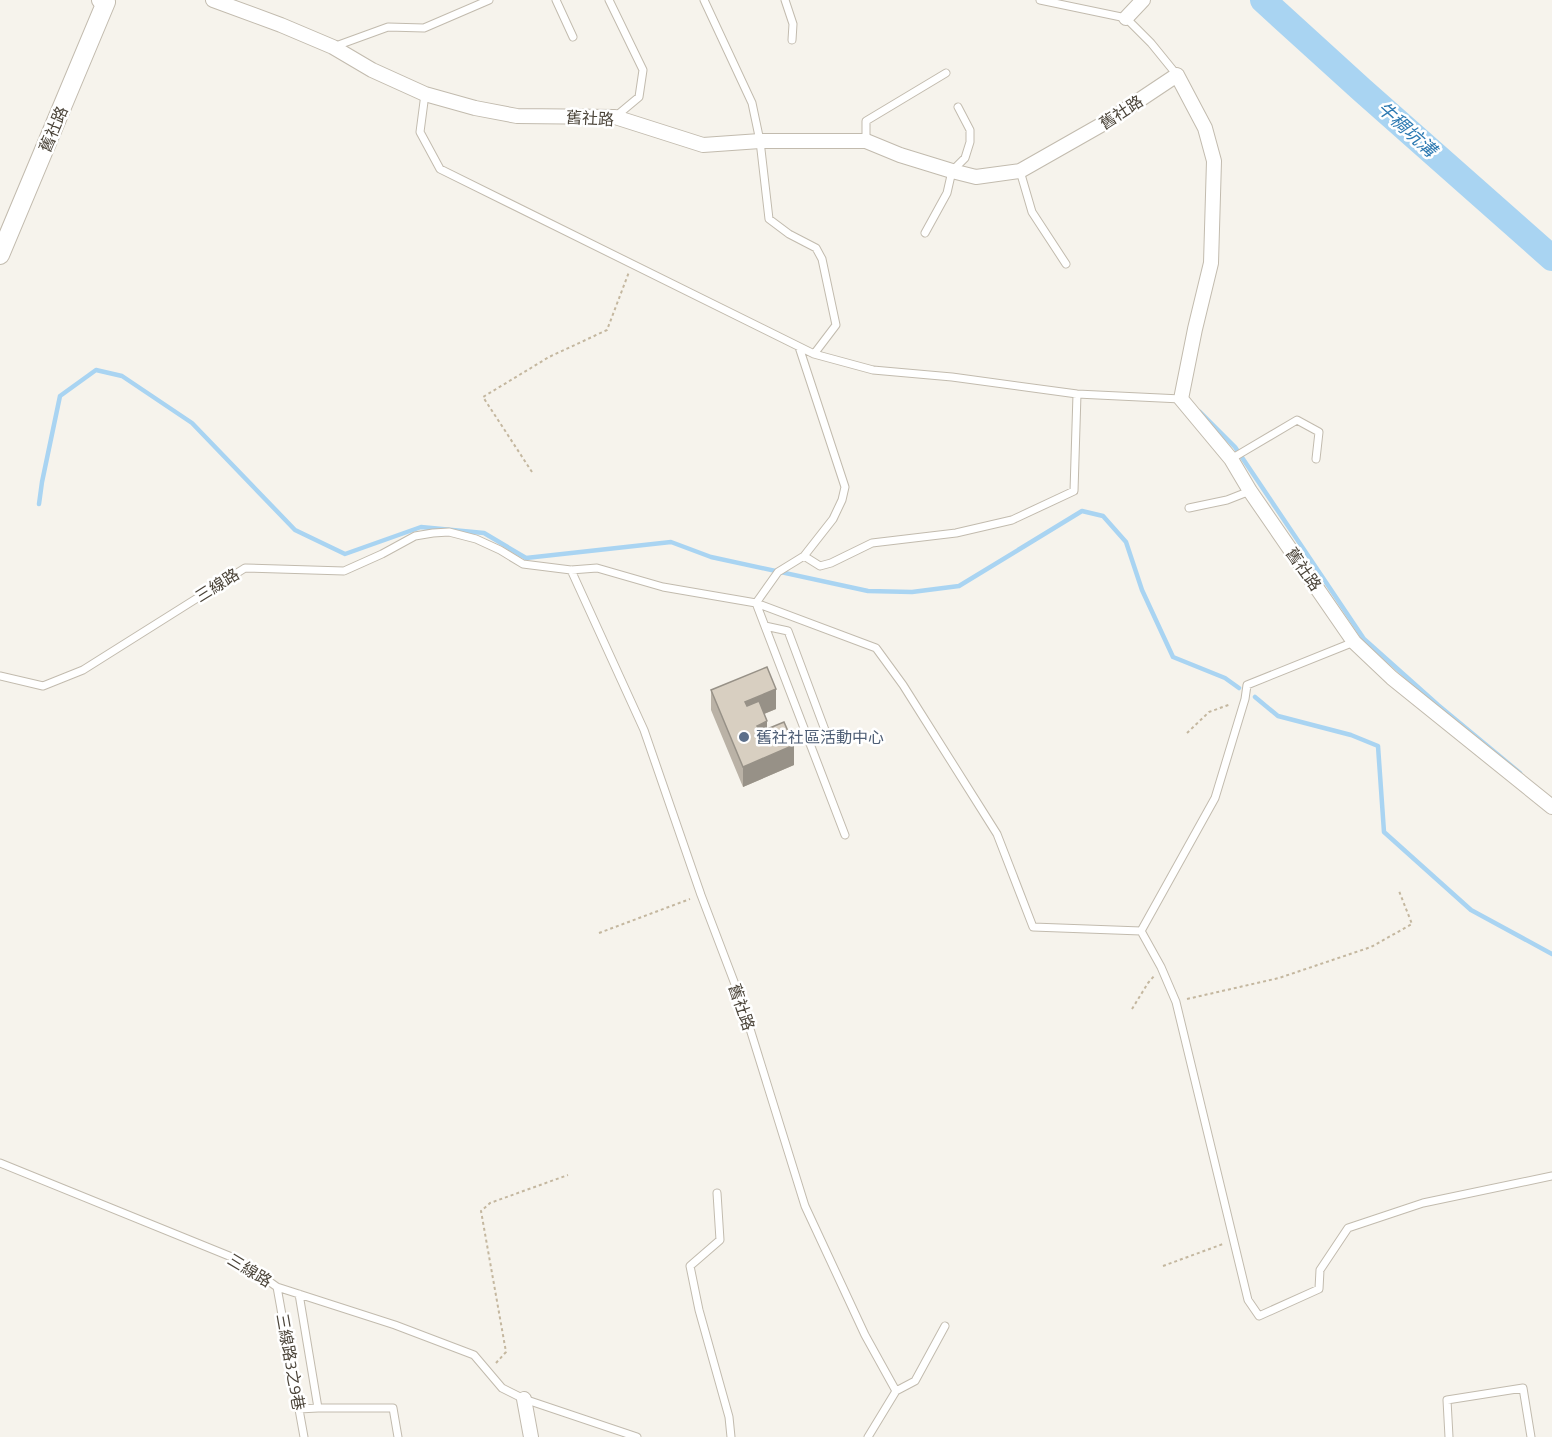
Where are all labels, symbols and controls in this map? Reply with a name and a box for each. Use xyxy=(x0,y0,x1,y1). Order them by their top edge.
street label: 舊社路 xyxy=(1094,89,1148,135)
water label: 牛稠坑溝 xyxy=(1371,95,1445,165)
street label: 舊社路 xyxy=(33,102,73,156)
street label: 舊社路 xyxy=(565,105,615,131)
street label: 舊社路 xyxy=(1280,542,1328,596)
street label: 三線路 xyxy=(190,562,244,608)
place label: 舊社社區活動中心 xyxy=(756,725,884,749)
marker: 舊社社區活動中心 xyxy=(737,730,751,744)
street label: 舊社路 xyxy=(723,980,761,1034)
street label: 三線路 xyxy=(223,1247,277,1293)
street label: 三線路3之9巷 xyxy=(271,1312,311,1412)

